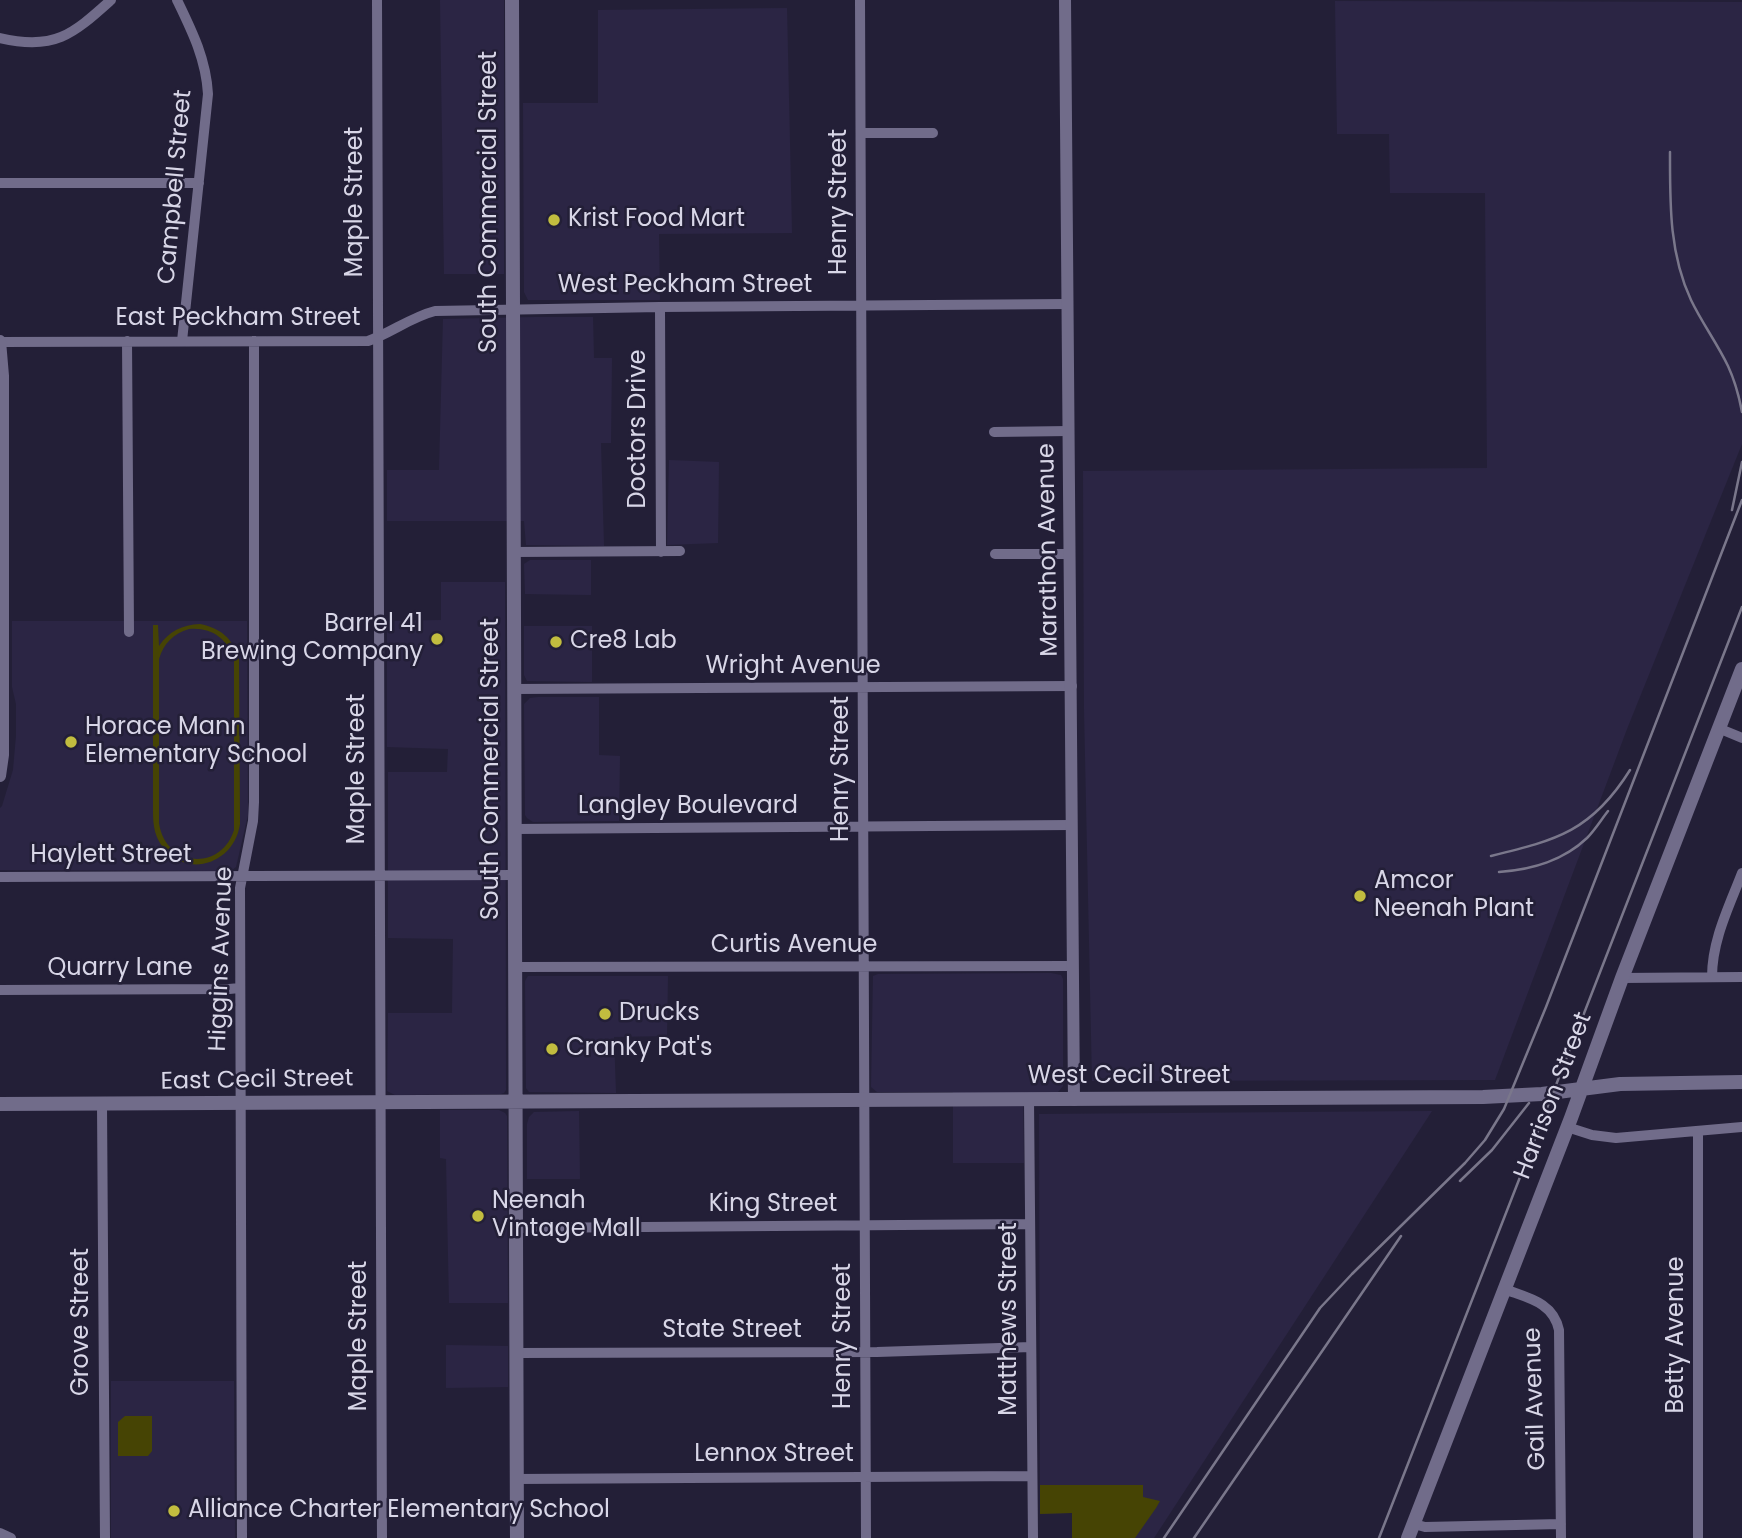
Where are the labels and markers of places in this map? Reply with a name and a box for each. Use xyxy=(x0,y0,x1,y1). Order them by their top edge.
place label: Krist Food Mart xyxy=(568,206,745,234)
marker: Krist Food Mart xyxy=(546,212,562,228)
place label: Barrel 41 Brewing Company xyxy=(201,611,423,667)
place label: Cre8 Lab xyxy=(570,628,677,656)
marker: Barrel 41 Brewing Company xyxy=(429,631,445,647)
marker: Cre8 Lab xyxy=(548,634,564,650)
place label: Horace Mann Elementary School xyxy=(85,714,308,770)
marker: Horace Mann Elementary School xyxy=(63,734,79,750)
place label: Amcor Neenah Plant xyxy=(1374,868,1534,924)
marker: Amcor Neenah Plant xyxy=(1352,888,1368,904)
place label: Drucks xyxy=(619,1000,700,1028)
marker: Drucks xyxy=(597,1006,613,1022)
place label: Cranky Pat's xyxy=(566,1035,713,1063)
marker: Cranky Pat's xyxy=(544,1041,560,1057)
place label: Neenah Vintage Mall xyxy=(492,1188,641,1244)
marker: Neenah Vintage Mall xyxy=(470,1208,486,1224)
place label: Alliance Charter Elementary School xyxy=(188,1497,610,1525)
marker: Alliance Charter Elementary School xyxy=(166,1503,182,1519)

